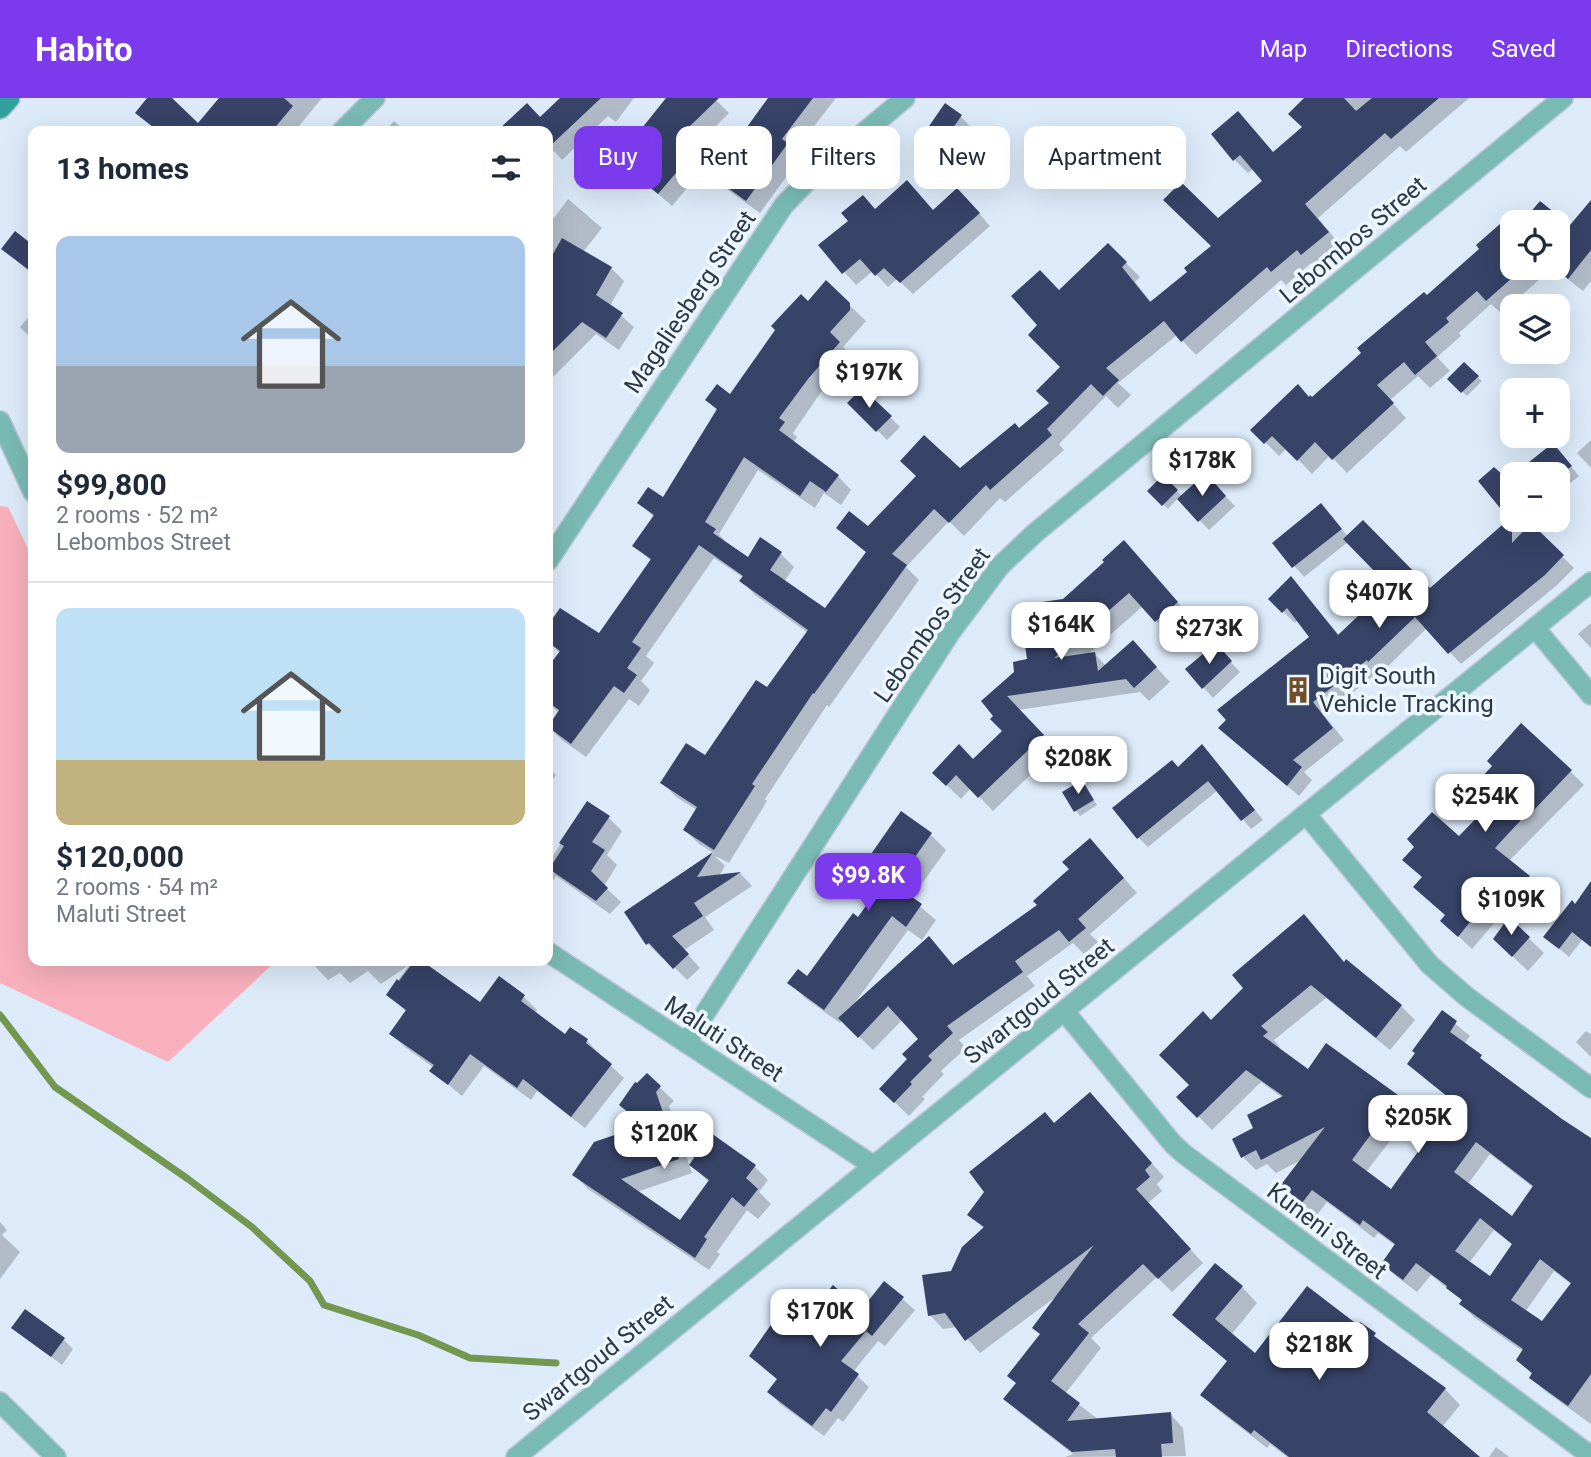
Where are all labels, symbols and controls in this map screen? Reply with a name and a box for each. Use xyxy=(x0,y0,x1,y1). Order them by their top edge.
text: Habito xyxy=(35,30,133,69)
text: Map xyxy=(1260,35,1307,63)
text: Directions xyxy=(1345,35,1453,63)
text: Saved xyxy=(1491,35,1556,63)
chip: Buy xyxy=(574,126,662,189)
chip: Rent xyxy=(676,126,772,189)
chip: Filters xyxy=(786,126,900,189)
chip: New xyxy=(914,126,1010,189)
chip: Apartment xyxy=(1024,126,1186,189)
icon: filters xyxy=(487,149,525,187)
text: 13 homes xyxy=(56,151,189,186)
street label: Lebombos Street xyxy=(1274,170,1432,309)
street label: Magaliesberg Street xyxy=(619,205,762,399)
map controls xyxy=(1500,210,1570,532)
button: locate xyxy=(1500,210,1570,280)
icon: home xyxy=(228,281,354,407)
button: layers xyxy=(1500,294,1570,364)
pin: $197K xyxy=(820,350,918,410)
text: $197K xyxy=(835,359,903,386)
button: + xyxy=(1500,378,1570,448)
pin: $178K xyxy=(1153,438,1251,498)
text: $178K xyxy=(1168,447,1236,474)
button: − xyxy=(1500,462,1570,532)
text: $99,800 xyxy=(56,467,167,502)
text: 2 rooms · 52 m² xyxy=(56,502,218,529)
text: Lebombos Street xyxy=(56,529,231,556)
street label: Lebombos Street xyxy=(868,542,996,708)
pin: $407K xyxy=(1330,570,1428,630)
text: $407K xyxy=(1345,579,1413,606)
pin: $164K xyxy=(1012,602,1110,662)
pin: $273K xyxy=(1160,606,1258,666)
text: $164K xyxy=(1027,611,1095,638)
text: $273K xyxy=(1175,615,1243,642)
icon: home xyxy=(228,653,354,779)
place label: Digit South Vehicle Tracking xyxy=(1319,662,1494,718)
building icon: Digit South Vehicle Tracking xyxy=(1283,675,1313,705)
pin: $208K xyxy=(1029,736,1127,796)
text: $208K xyxy=(1044,745,1112,772)
pin: $254K xyxy=(1436,774,1534,834)
text: $254K xyxy=(1451,783,1519,810)
text: $120,000 xyxy=(56,839,184,874)
pin: $99.8K xyxy=(811,854,925,913)
text: $99.8K xyxy=(831,862,905,889)
text: 2 rooms · 54 m² xyxy=(56,874,218,901)
pin: $109K xyxy=(1462,878,1560,937)
text: $109K xyxy=(1477,886,1545,913)
text: Maluti Street xyxy=(56,901,186,928)
street label: Swartgoud Street xyxy=(958,932,1120,1070)
street label: Maluti Street xyxy=(659,990,789,1088)
pin: $205K xyxy=(1369,1096,1467,1155)
text: $205K xyxy=(1384,1104,1452,1131)
pin: $120K xyxy=(615,1112,713,1171)
text: $120K xyxy=(630,1120,698,1147)
street label: Kuneni Street xyxy=(1262,1177,1392,1285)
street label: Swartgoud Street xyxy=(517,1289,679,1427)
pin: $170K xyxy=(771,1290,869,1349)
text: $170K xyxy=(786,1298,854,1325)
pin: $218K xyxy=(1270,1322,1368,1382)
text: $218K xyxy=(1285,1331,1353,1358)

